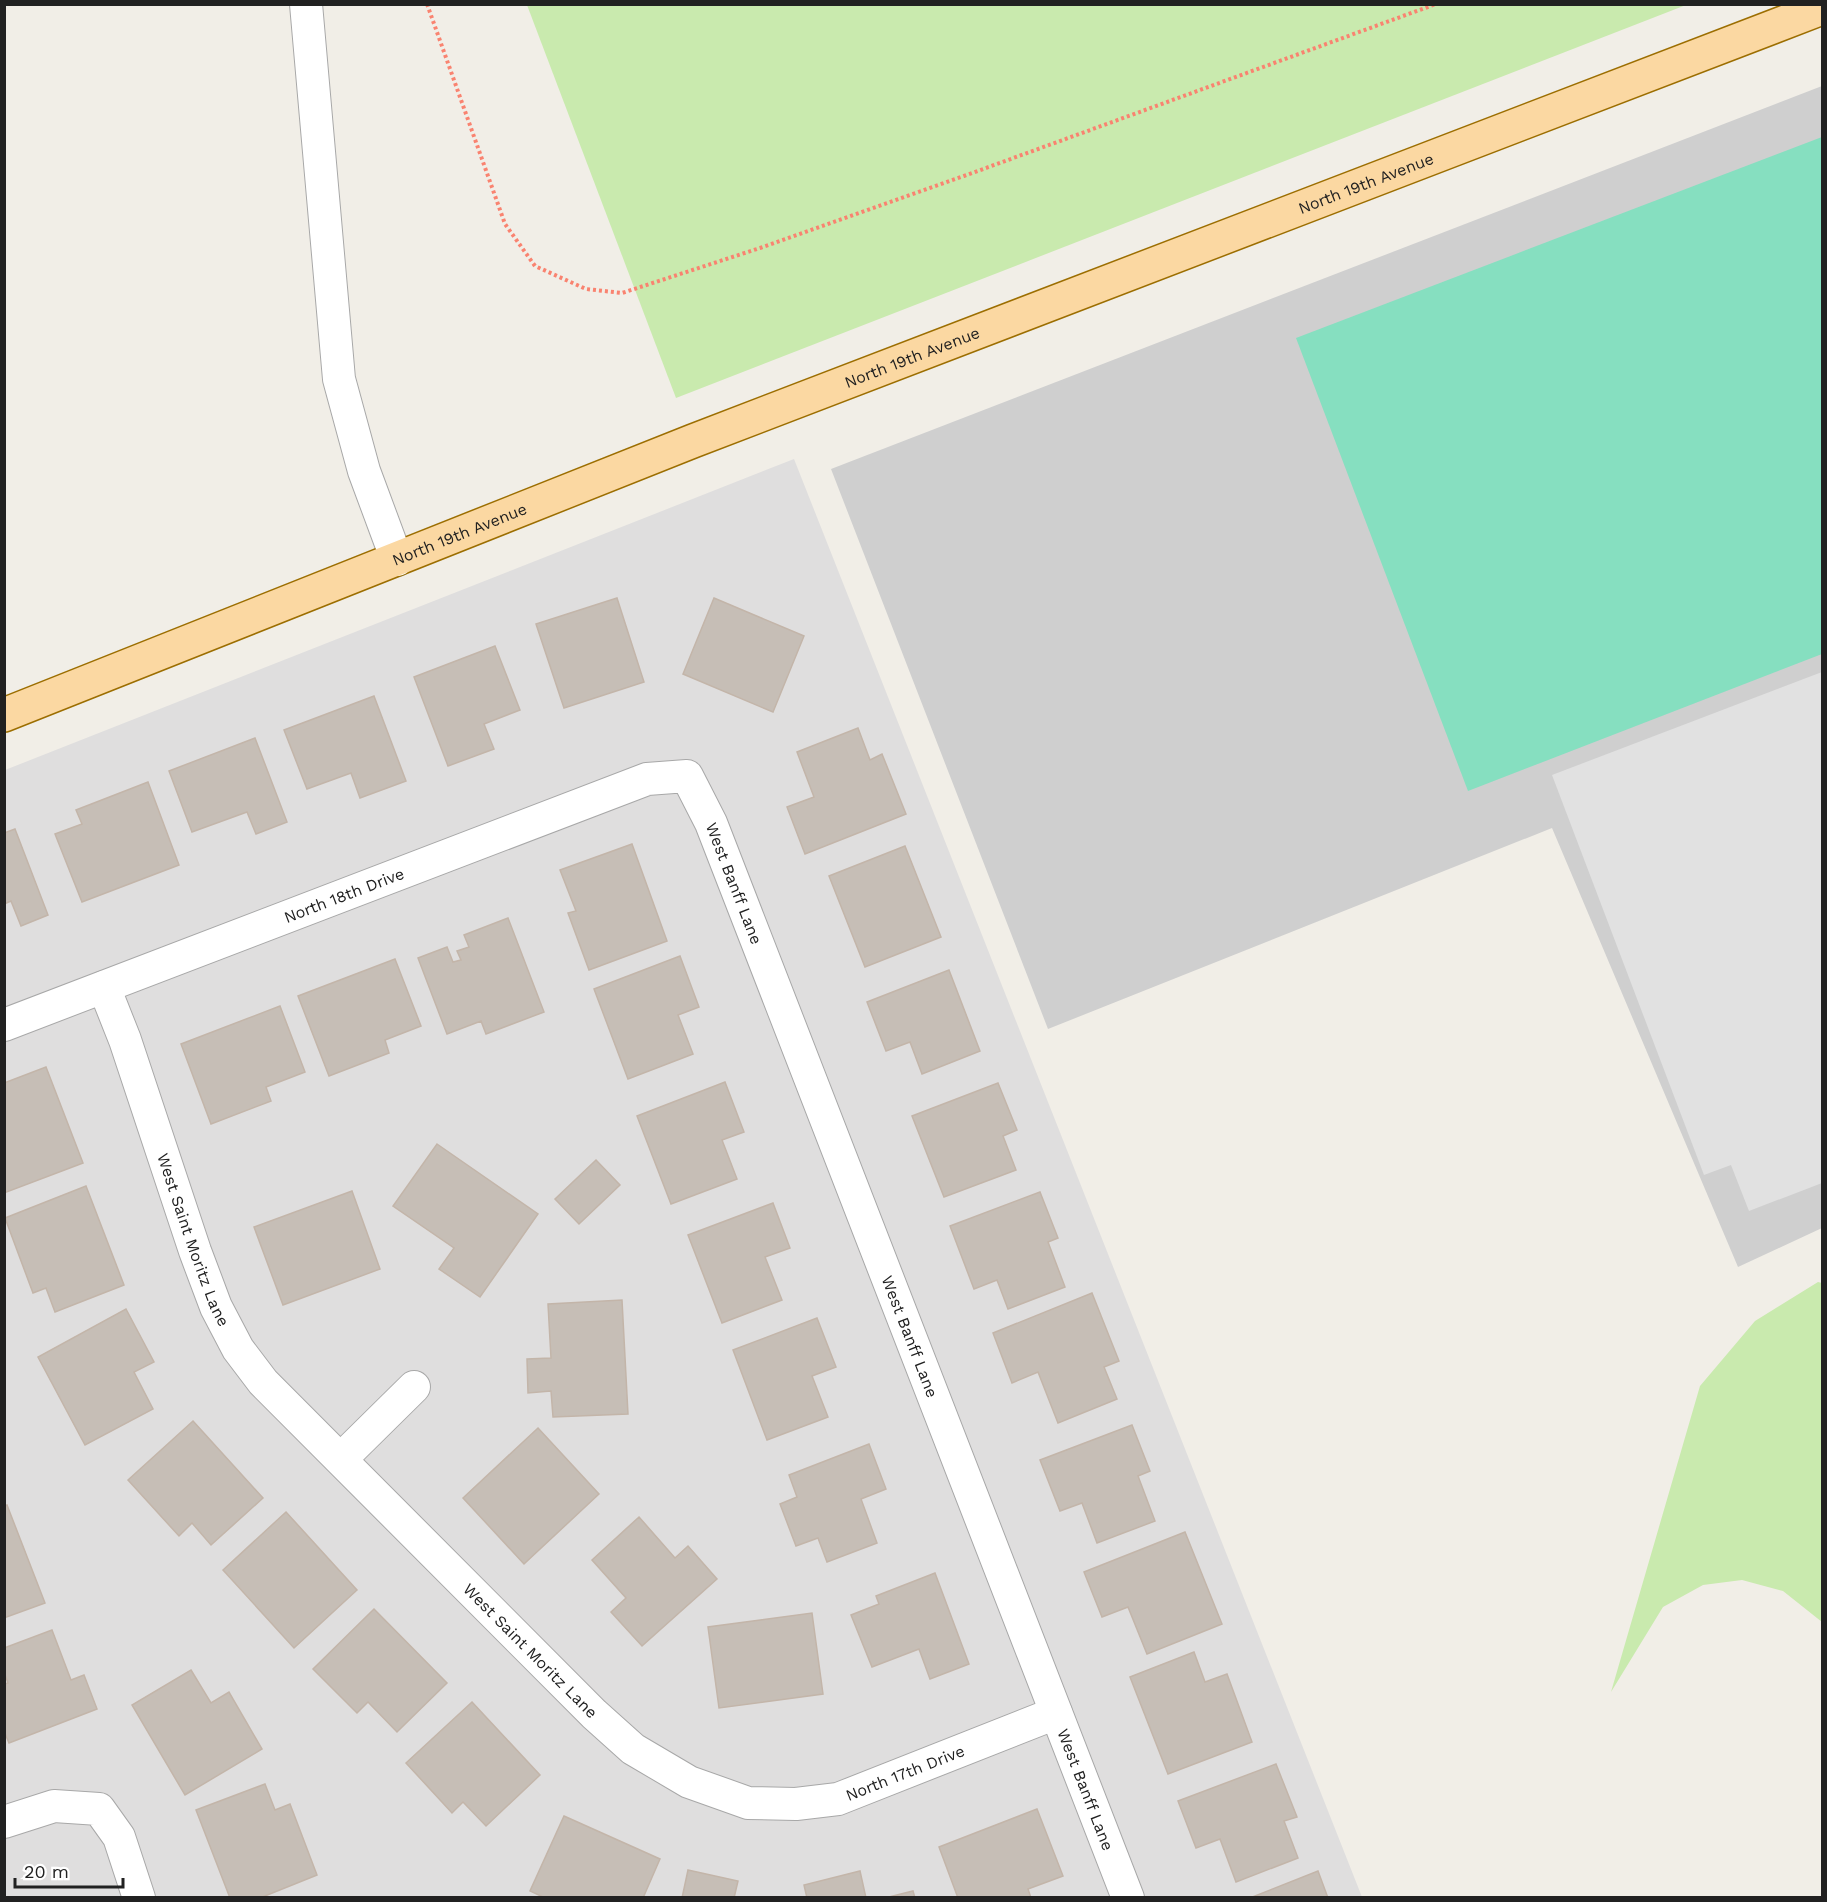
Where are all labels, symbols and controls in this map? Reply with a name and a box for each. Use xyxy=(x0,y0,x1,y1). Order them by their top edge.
street label: North 19th Avenue xyxy=(1295,148,1436,218)
street label: North 19th Avenue xyxy=(842,323,982,392)
street label: North 19th Avenue xyxy=(389,499,529,569)
street label: West Banff Lane xyxy=(702,820,767,947)
street label: North 18th Drive xyxy=(281,863,407,927)
street label: West Saint Moritz Lane xyxy=(154,1151,234,1329)
street label: West Banff Lane xyxy=(878,1273,942,1400)
street label: West Saint Moritz Lane xyxy=(459,1579,602,1722)
street label: West Banff Lane xyxy=(1054,1726,1118,1853)
street label: North 17th Drive xyxy=(843,1741,967,1805)
scale bar xyxy=(15,1851,123,1889)
text: 20 m xyxy=(24,1861,69,1882)

